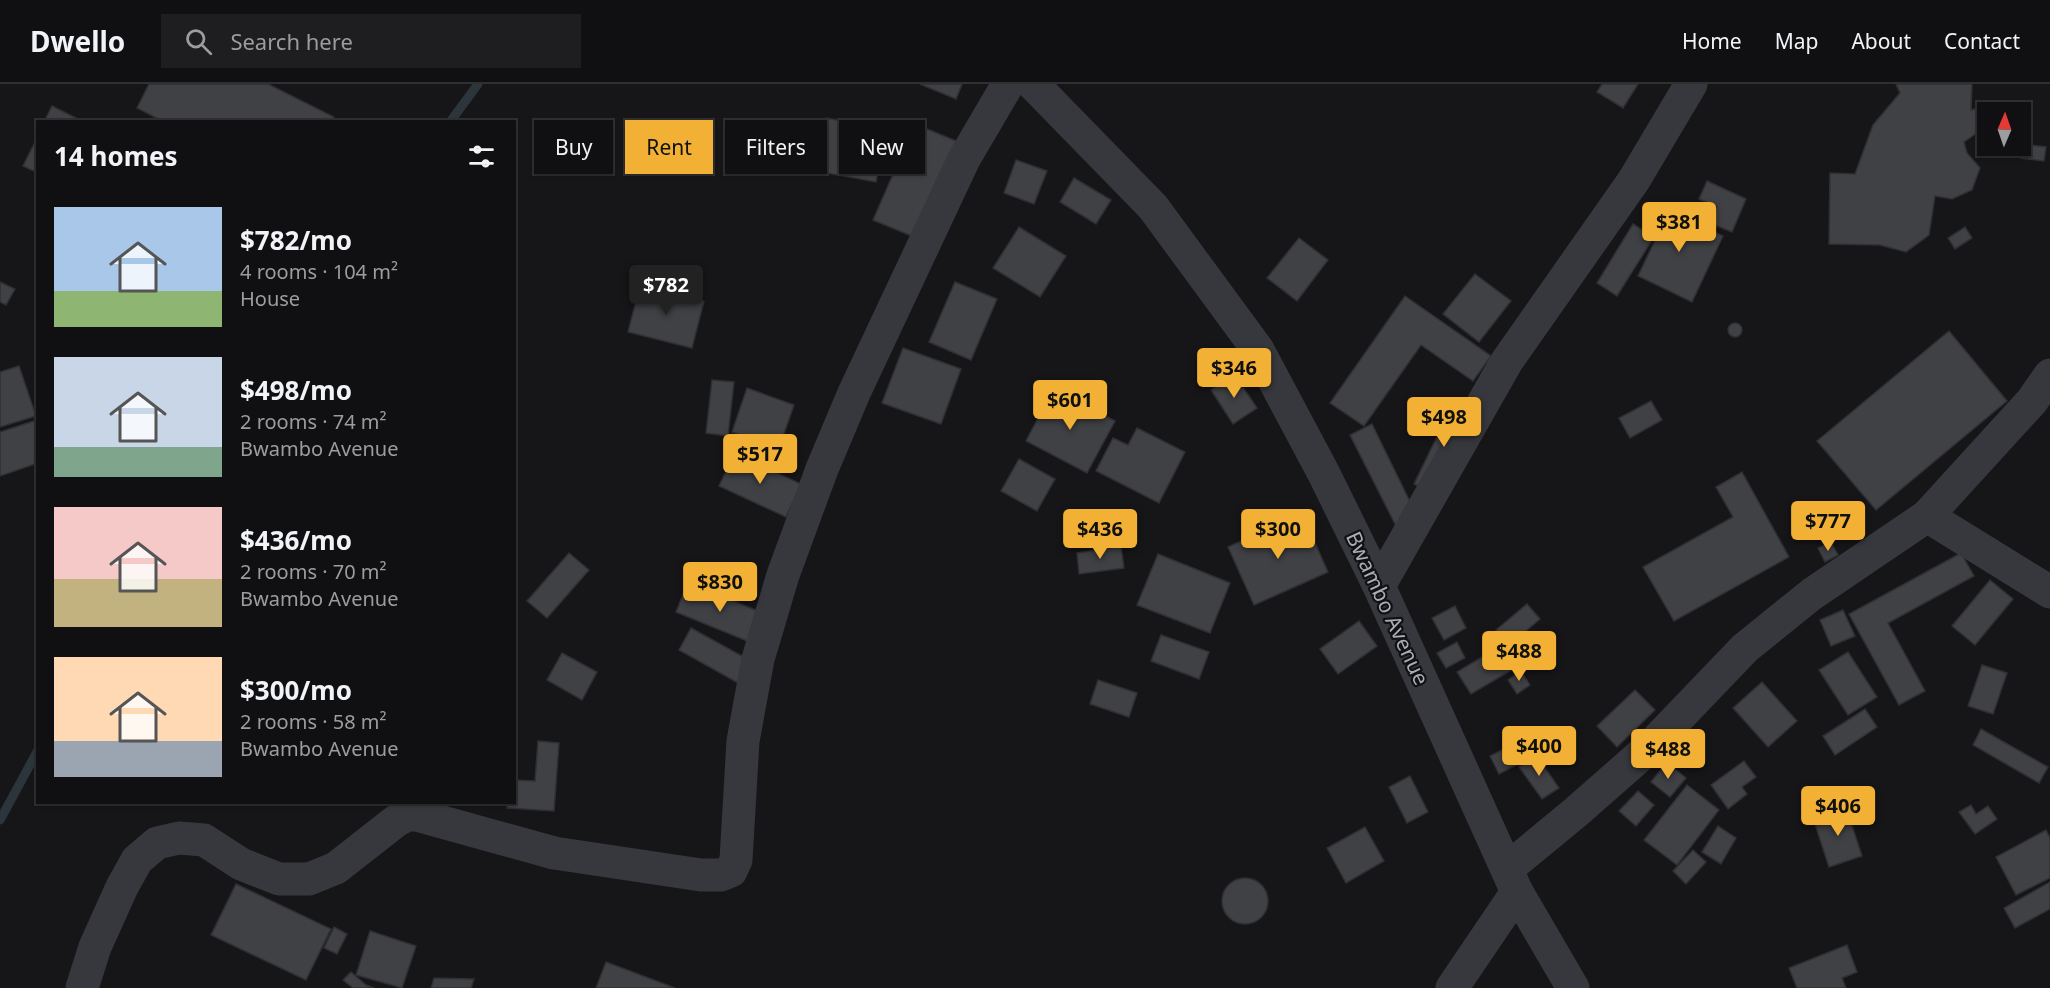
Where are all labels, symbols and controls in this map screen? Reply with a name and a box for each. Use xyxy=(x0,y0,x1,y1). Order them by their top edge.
search box xyxy=(161,14,581,68)
text: Dwello xyxy=(30,22,125,60)
icon: search xyxy=(182,25,215,58)
text: Search here xyxy=(230,26,353,56)
text: Home xyxy=(1682,27,1742,55)
text: Map xyxy=(1775,27,1818,55)
text: About xyxy=(1851,27,1911,55)
text: Contact xyxy=(1944,27,2020,55)
north arrow xyxy=(1977,102,2031,156)
map controls xyxy=(1977,102,2031,156)
chip: Buy xyxy=(534,120,613,174)
chip: Rent xyxy=(625,120,713,174)
chip: Filters xyxy=(725,120,827,174)
chip: New xyxy=(839,120,925,174)
text: 14 homes xyxy=(54,138,178,174)
icon: filters xyxy=(465,140,498,173)
pin: $381 xyxy=(1643,202,1715,253)
text: $381 xyxy=(1656,208,1702,235)
text: $782/mo xyxy=(240,222,352,258)
icon: home xyxy=(102,231,174,303)
text: 4 rooms · 104 m² xyxy=(240,258,398,285)
pin: $782 xyxy=(630,265,702,316)
text: $782 xyxy=(643,271,689,298)
text: House xyxy=(240,285,300,312)
pin: $346 xyxy=(1198,348,1270,399)
text: $346 xyxy=(1211,354,1257,381)
text: $498/mo xyxy=(240,372,352,408)
pin: $601 xyxy=(1034,380,1106,431)
icon: home xyxy=(102,381,174,453)
text: $601 xyxy=(1047,386,1093,413)
pin: $498 xyxy=(1408,397,1480,448)
text: $498 xyxy=(1421,403,1467,430)
text: 2 rooms · 74 m² xyxy=(240,408,387,435)
pin: $517 xyxy=(724,434,796,485)
text: Bwambo Avenue xyxy=(240,435,398,462)
text: $517 xyxy=(737,440,783,467)
pin: $777 xyxy=(1792,501,1864,552)
text: $777 xyxy=(1805,507,1851,534)
pin: $436 xyxy=(1064,509,1136,560)
pin: $300 xyxy=(1242,509,1314,560)
text: $436 xyxy=(1077,515,1123,542)
text: $300 xyxy=(1255,515,1301,542)
text: $436/mo xyxy=(240,522,352,558)
street label: Bwambo Avenue xyxy=(1340,527,1436,689)
icon: home xyxy=(102,531,174,603)
text: 2 rooms · 70 m² xyxy=(240,558,387,585)
pin: $830 xyxy=(684,562,756,613)
text: $830 xyxy=(697,568,743,595)
text: Bwambo Avenue xyxy=(240,585,398,612)
pin: $488 xyxy=(1483,631,1555,682)
text: $488 xyxy=(1496,637,1542,664)
text: $300/mo xyxy=(240,672,352,708)
icon: home xyxy=(102,681,174,753)
text: 2 rooms · 58 m² xyxy=(240,708,387,735)
pin: $400 xyxy=(1503,726,1575,777)
pin: $488 xyxy=(1632,729,1704,780)
text: $400 xyxy=(1516,732,1562,759)
text: Bwambo Avenue xyxy=(240,735,398,762)
text: $488 xyxy=(1645,735,1691,762)
pin: $406 xyxy=(1802,786,1874,837)
text: $406 xyxy=(1815,792,1861,819)

